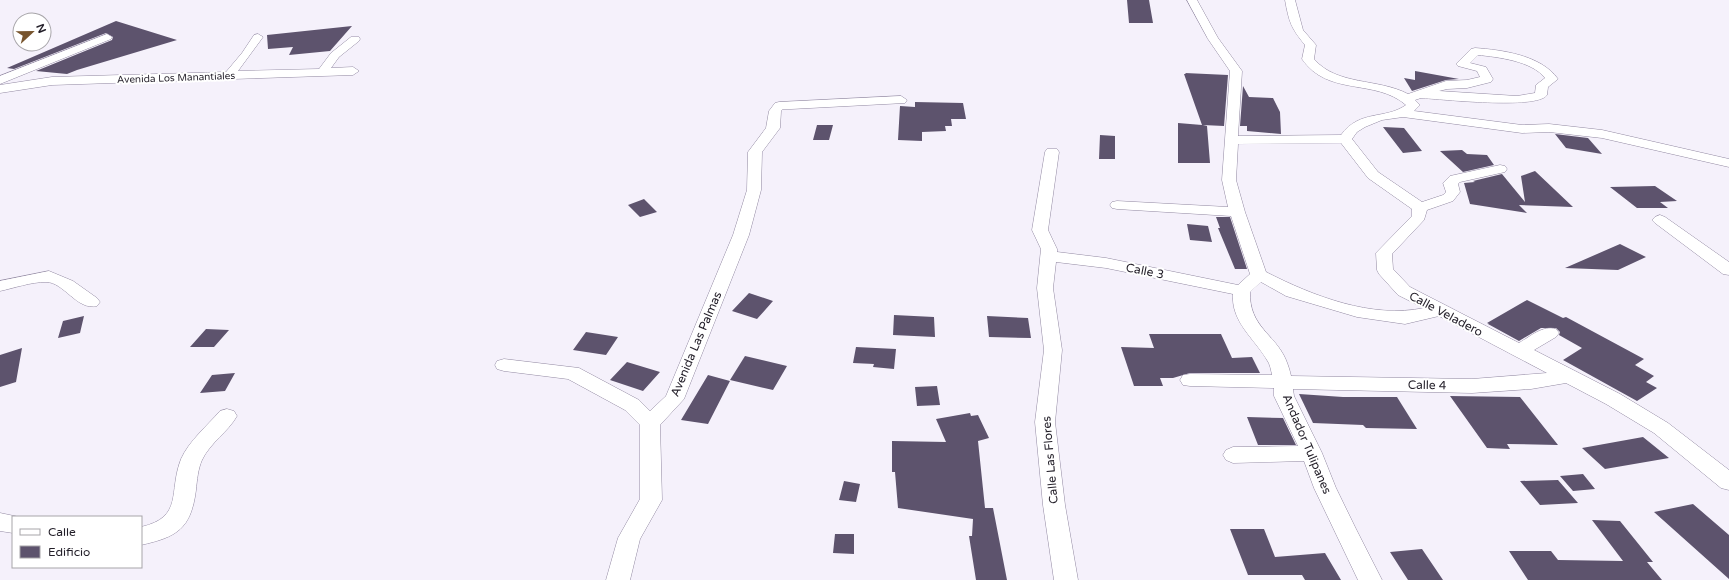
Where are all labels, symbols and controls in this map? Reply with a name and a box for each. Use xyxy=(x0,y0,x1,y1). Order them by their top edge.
north arrow xyxy=(12,12,52,52)
text: N xyxy=(33,22,48,35)
street label: Avenida Los Manantiales xyxy=(117,70,235,86)
street label: Calle 3 xyxy=(1125,260,1165,282)
street label: Avenida Las Palmas xyxy=(668,289,725,399)
street label: Calle Veladero xyxy=(1407,289,1485,339)
street label: Calle 4 xyxy=(1408,378,1447,392)
street label: Andador Tulipanes xyxy=(1280,392,1334,496)
street label: Calle Las Flores xyxy=(1039,415,1061,504)
legend xyxy=(12,516,142,568)
text: Calle xyxy=(48,525,76,539)
text: Edificio xyxy=(48,545,90,559)

